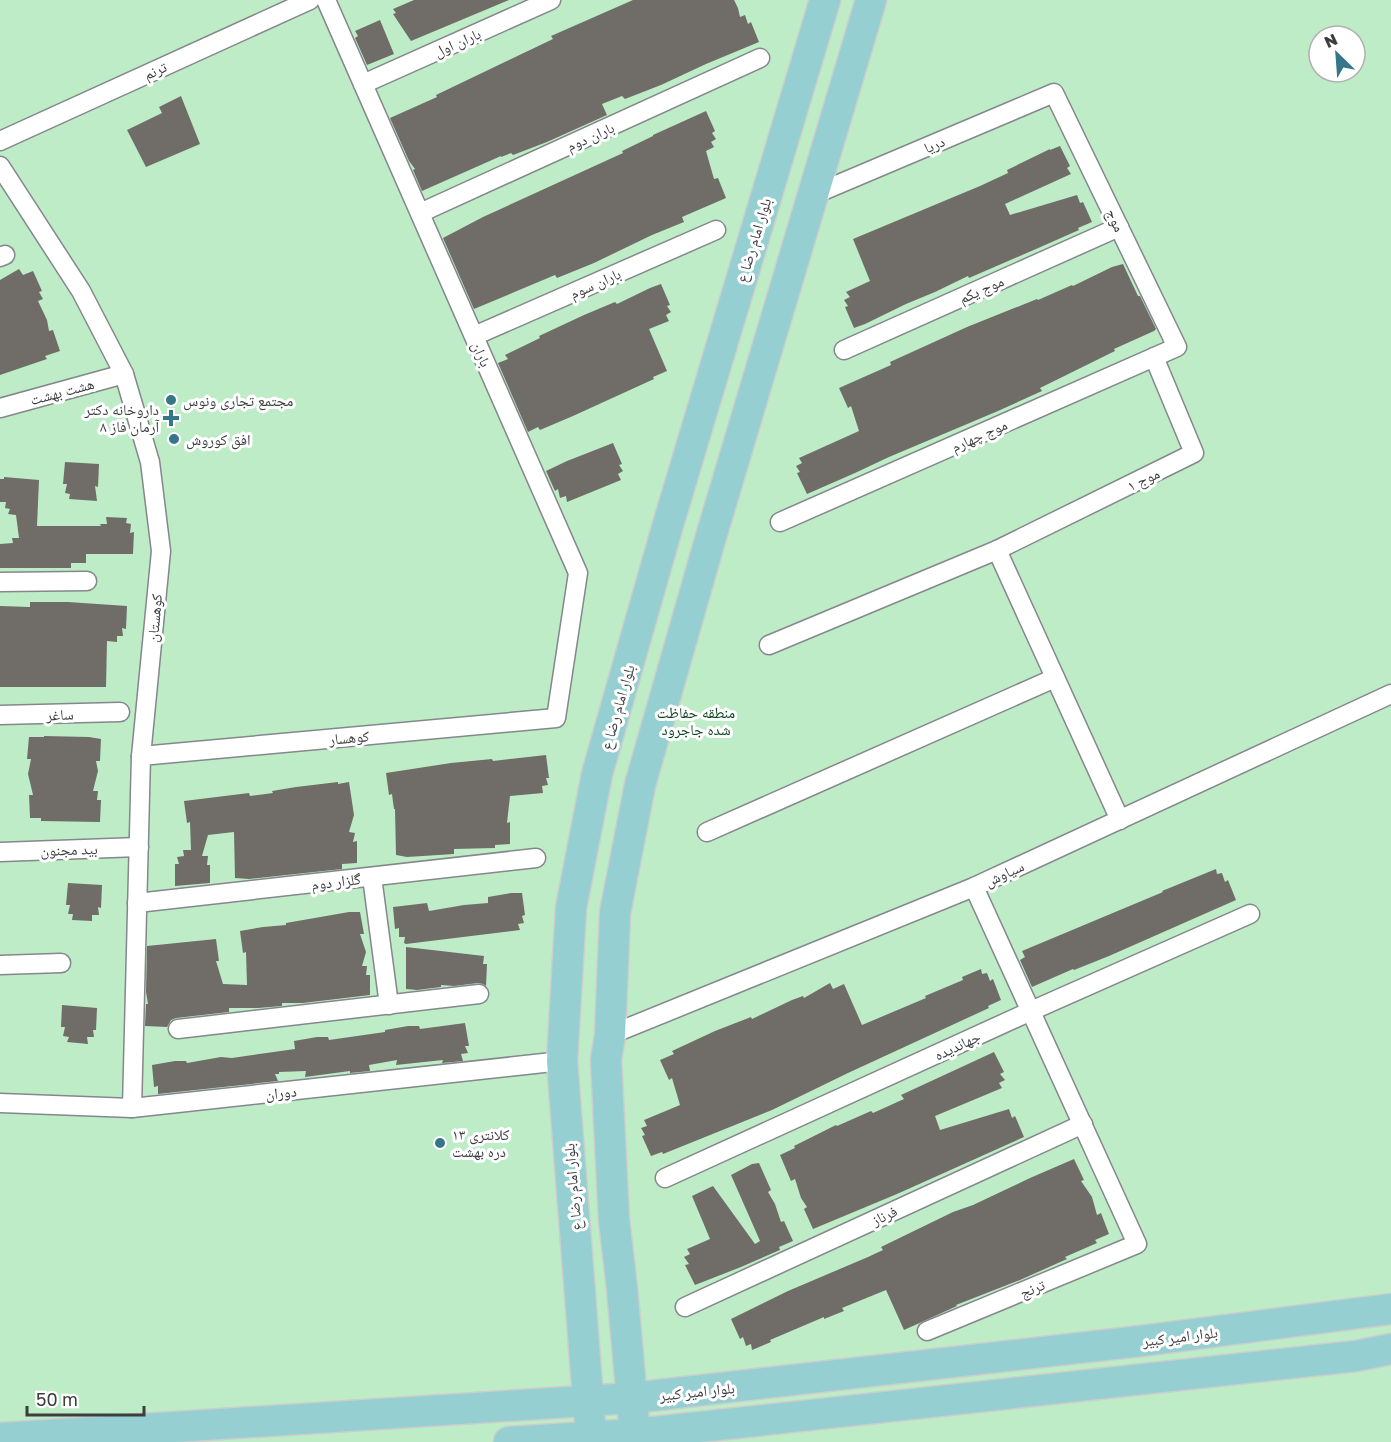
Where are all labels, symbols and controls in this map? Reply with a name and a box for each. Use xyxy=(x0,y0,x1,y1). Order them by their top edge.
street label: باران اول xyxy=(431,24,484,62)
north arrow xyxy=(1307,24,1367,84)
text: N xyxy=(1321,29,1340,52)
street label: ترنم xyxy=(141,57,171,85)
street label: باران دوم xyxy=(563,118,617,156)
street label: دریا xyxy=(921,132,948,157)
street label: بلوار امام رضا ع xyxy=(732,196,776,285)
street label: موج xyxy=(1101,206,1129,235)
street label: باران سوم xyxy=(567,264,624,304)
street label: موج یکم xyxy=(956,271,1007,309)
street label: باران xyxy=(467,338,496,370)
street label: هشت بهشت xyxy=(28,374,96,409)
place label: مجتمع تجاری ونوس xyxy=(183,391,294,411)
marker: مجتمع تجاری ونوس xyxy=(164,393,178,407)
place label: داروخانه دکتر آرمان فاز ۸ xyxy=(84,400,160,437)
marker: داروخانه دکتر آرمان فاز ۸ xyxy=(164,411,178,425)
street label: موج چهارم xyxy=(948,415,1011,457)
place label: افق کوروش xyxy=(186,430,251,450)
marker: افق کوروش xyxy=(167,432,181,446)
street label: موج ۱ xyxy=(1124,463,1163,496)
street label: کوهستان xyxy=(143,593,167,643)
street label: بلوار امام رضا ع xyxy=(596,663,640,752)
park label: منطقه حفاظت شده جاجرود xyxy=(657,703,735,739)
street label: ساغر xyxy=(45,705,74,725)
street label: کوهسار xyxy=(327,726,370,749)
street label: بید مجنون xyxy=(40,839,98,861)
street label: سیاوش xyxy=(981,856,1027,892)
street label: گلزار دوم xyxy=(310,869,362,895)
street label: جهاندیده xyxy=(931,1026,984,1064)
street label: دوران xyxy=(264,1081,298,1105)
place label: کلانتری ۱۳ دره بهشت xyxy=(452,1125,509,1161)
marker: کلانتری ۱۳ دره بهشت xyxy=(433,1136,447,1150)
street label: بلوار امام رضا ع xyxy=(559,1143,587,1231)
street label: فرناز xyxy=(867,1201,900,1230)
street label: ترنج xyxy=(1017,1275,1048,1303)
street label: بلوار امیر کبیر xyxy=(1140,1322,1219,1351)
street label: بلوار امیر کبیر xyxy=(657,1378,736,1405)
scale bar xyxy=(27,1379,144,1417)
text: 50 m xyxy=(36,1388,78,1410)

